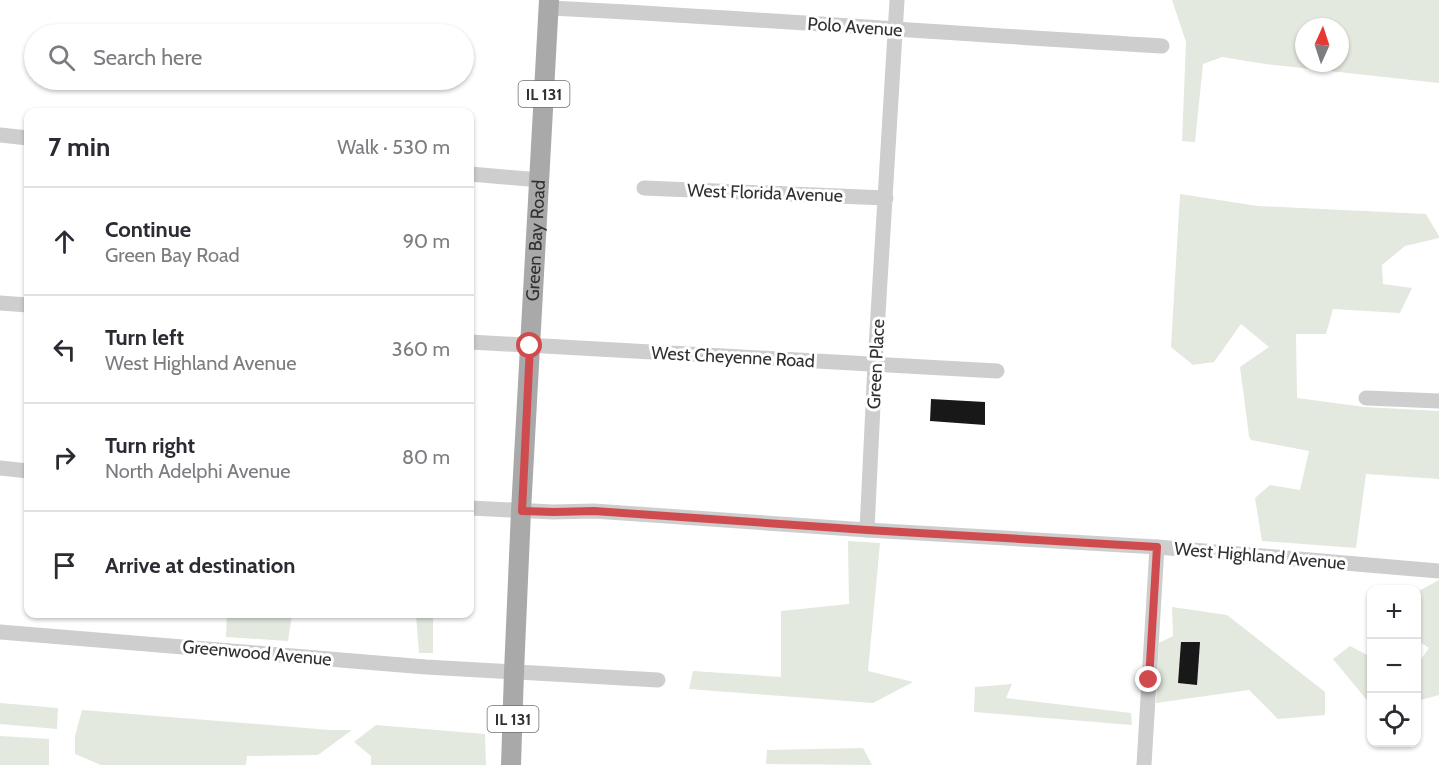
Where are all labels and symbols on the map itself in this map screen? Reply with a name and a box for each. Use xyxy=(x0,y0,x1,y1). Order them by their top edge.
street label: Polo Avenue xyxy=(807,13,903,41)
north arrow xyxy=(1295,18,1349,72)
road number: IL 131 xyxy=(518,81,570,107)
street label: Green Bay Road xyxy=(522,179,550,302)
street label: West Florida Avenue xyxy=(687,179,843,207)
street label: Green Place xyxy=(863,318,889,410)
route start xyxy=(516,332,542,358)
street label: West Cheyenne Road xyxy=(651,342,815,372)
street label: West Highland Avenue xyxy=(1173,538,1347,574)
street label: Greenwood Avenue xyxy=(181,636,333,670)
route end xyxy=(1135,666,1161,692)
road number: IL 131 xyxy=(488,706,538,732)

